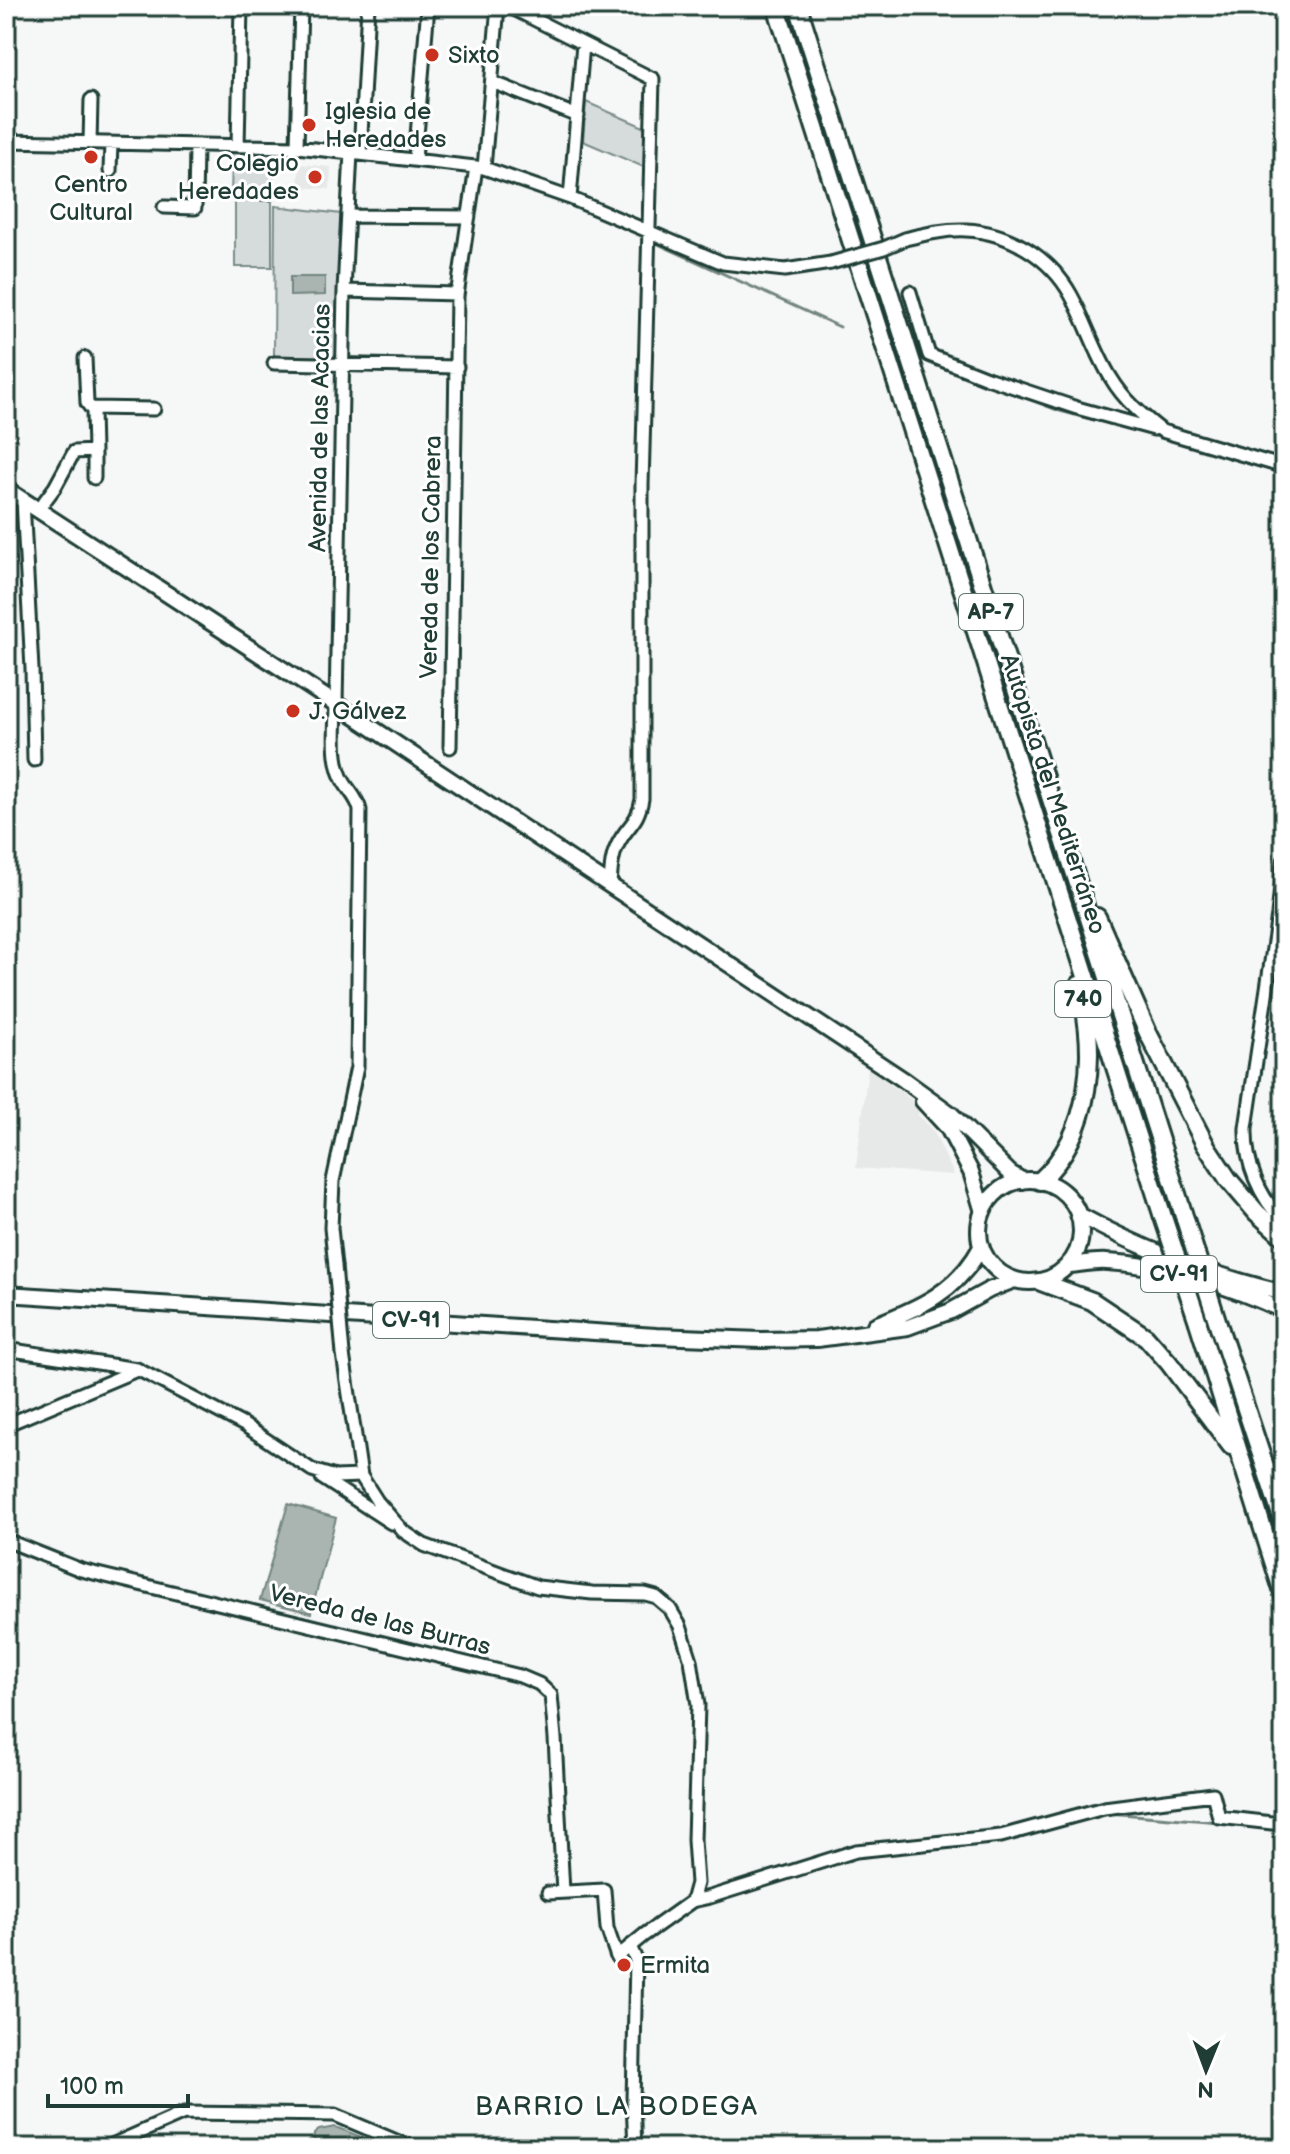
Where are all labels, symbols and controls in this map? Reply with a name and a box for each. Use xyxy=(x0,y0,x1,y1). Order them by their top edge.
place label: Sixto xyxy=(448,41,500,70)
marker: Sixto xyxy=(423,46,441,64)
place label: Iglesia de Heredades xyxy=(325,97,447,154)
marker: Iglesia de Heredades xyxy=(300,116,318,134)
marker: Centro Cultural xyxy=(82,148,100,166)
place label: Colegio Heredades xyxy=(178,149,299,206)
marker: Colegio Heredades xyxy=(306,168,324,186)
place label: Centro Cultural xyxy=(49,170,133,227)
street label: Avenida de las Acacias xyxy=(303,303,337,552)
street label: Vereda de los Cabrera xyxy=(414,435,448,679)
road number: AP-7 xyxy=(959,594,1023,630)
street label: Autopista del Mediterráneo xyxy=(994,650,1112,938)
place label: J. Gálvez xyxy=(309,697,406,726)
marker: J. Gálvez xyxy=(284,702,302,720)
road number: 740 xyxy=(1055,981,1111,1017)
road number: CV-91 xyxy=(1141,1256,1217,1292)
road number: CV-91 xyxy=(373,1302,449,1338)
street label: Vereda de las Burras xyxy=(266,1578,494,1662)
place label: Ermita xyxy=(640,1951,710,1980)
marker: Ermita xyxy=(615,1956,633,1974)
north arrow xyxy=(1166,2030,1246,2110)
scale bar xyxy=(48,2058,188,2108)
text: 100 m xyxy=(60,2072,124,2101)
text: N xyxy=(1197,2075,1214,2102)
district label: BARRIO LA BODEGA xyxy=(475,2092,759,2123)

